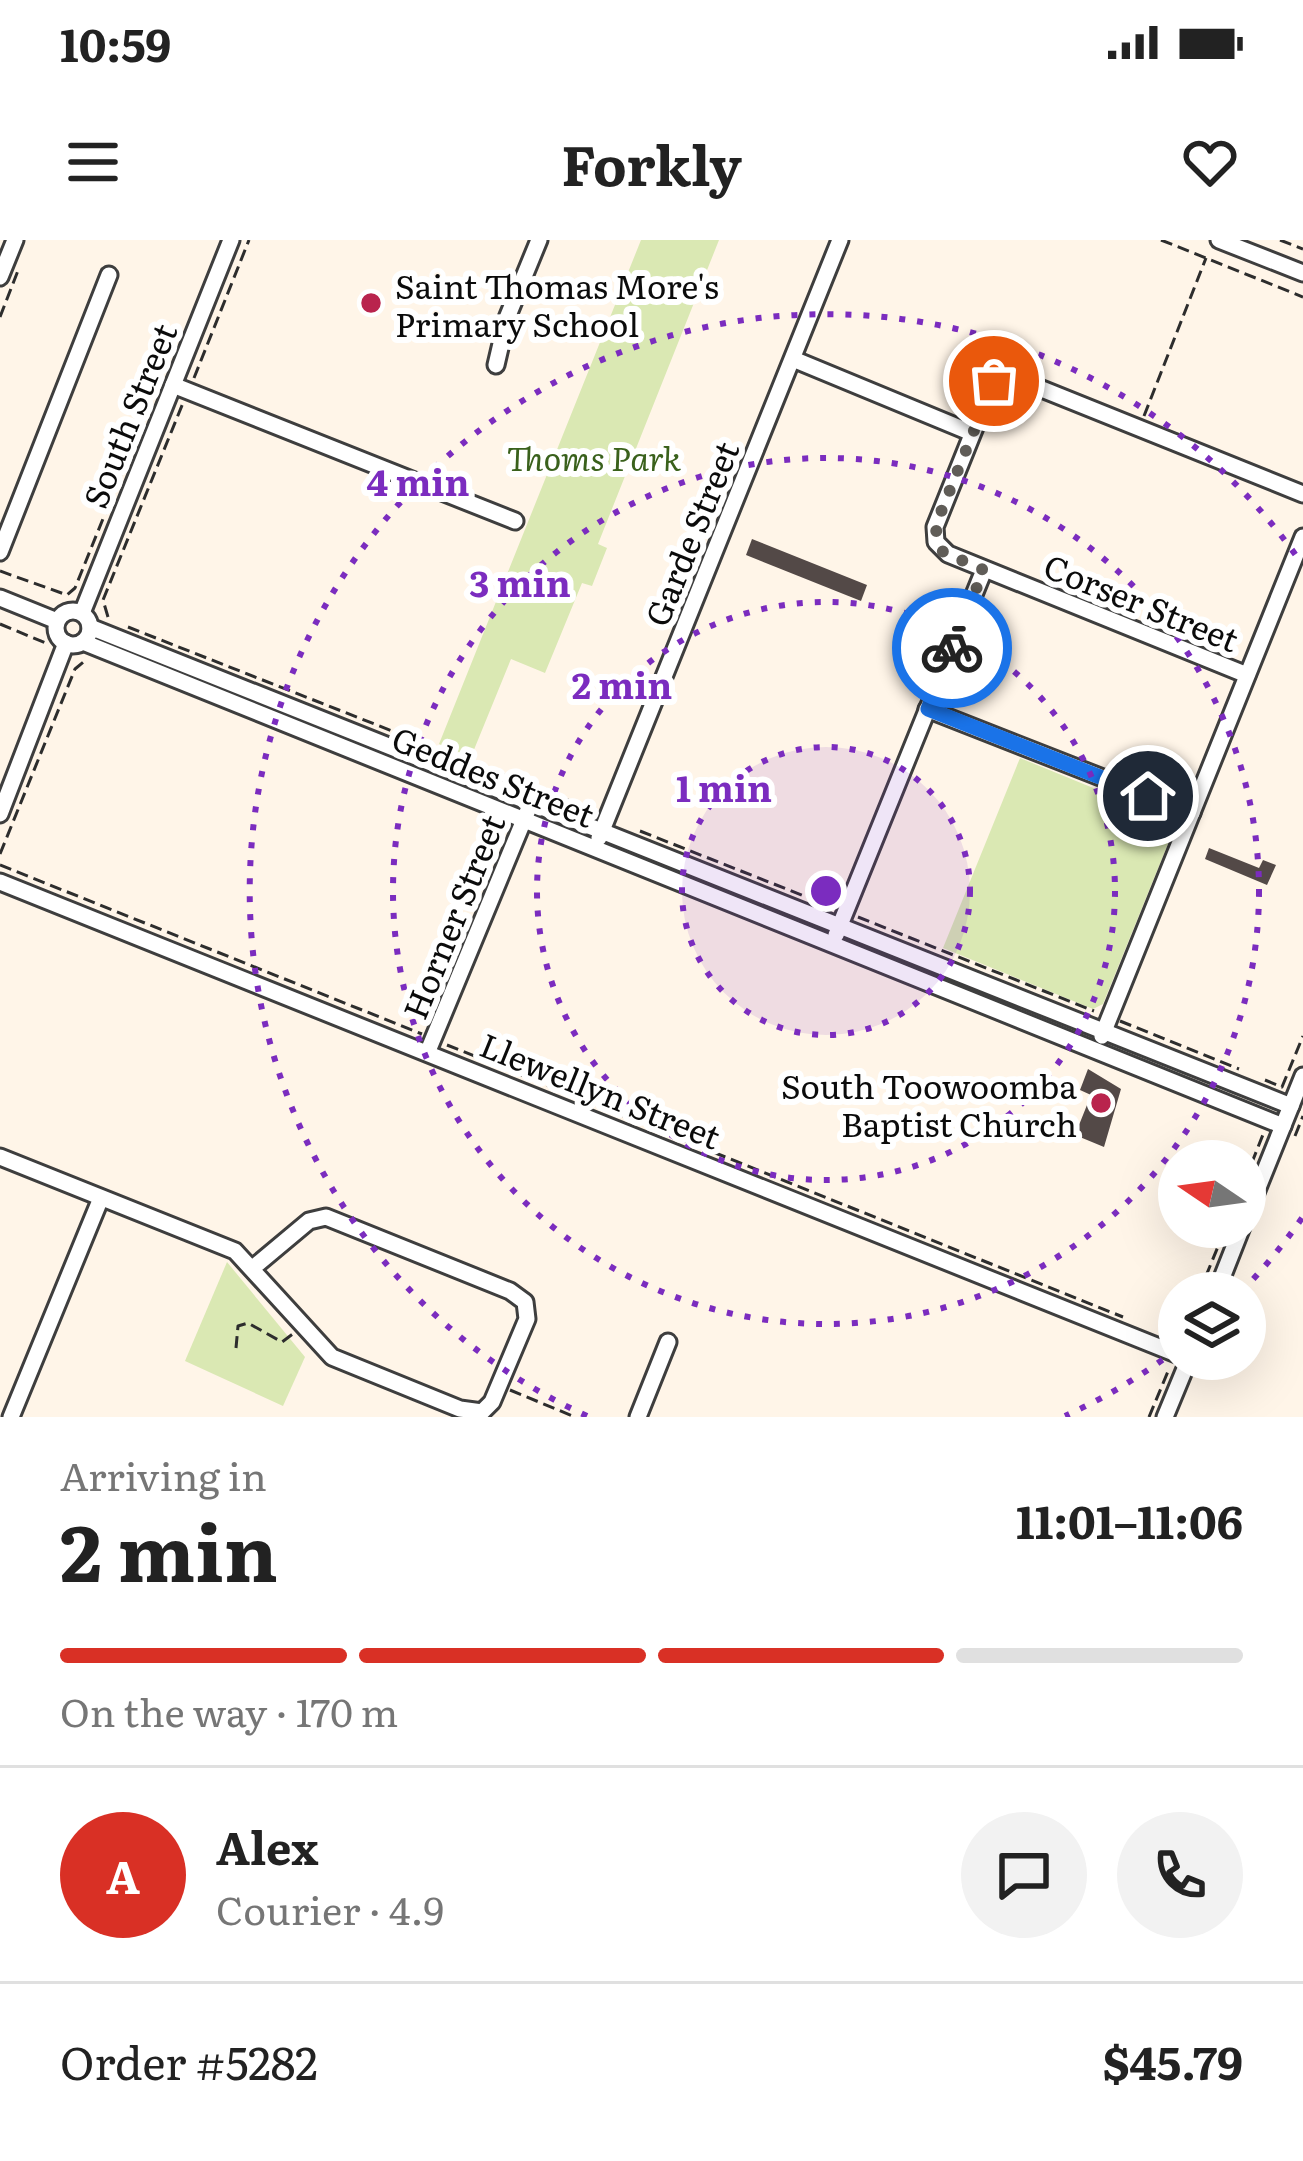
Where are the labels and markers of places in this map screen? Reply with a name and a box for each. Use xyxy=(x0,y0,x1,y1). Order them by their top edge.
place label: Saint Thomas More's Primary School xyxy=(395,260,719,347)
marker: Saint Thomas More's Primary School xyxy=(358,290,384,316)
pin xyxy=(943,330,1045,432)
pin xyxy=(1097,745,1199,847)
centre of rings xyxy=(805,870,847,912)
place label: South Toowoomba Baptist Church xyxy=(781,1060,1077,1147)
marker: South Toowoomba Baptist Church xyxy=(1088,1090,1114,1116)

